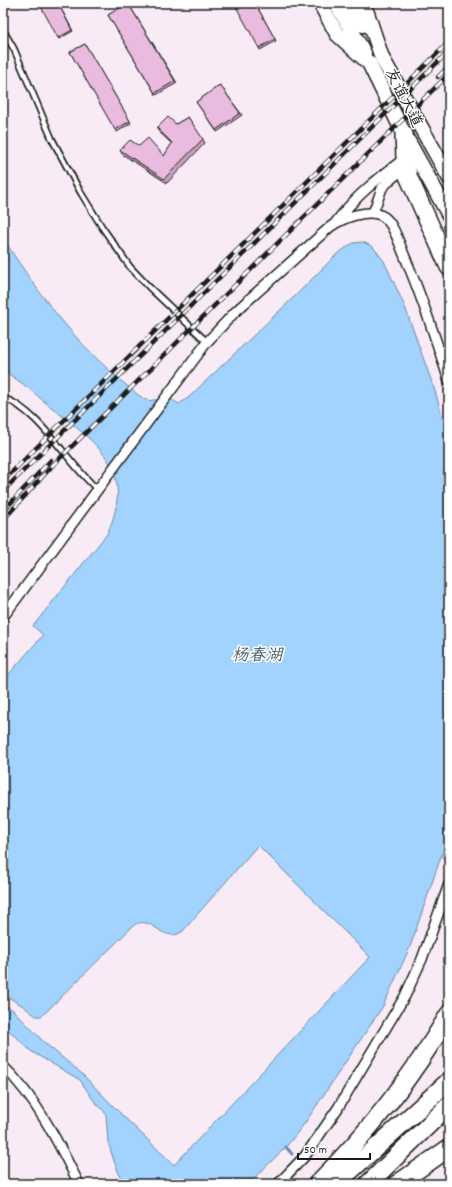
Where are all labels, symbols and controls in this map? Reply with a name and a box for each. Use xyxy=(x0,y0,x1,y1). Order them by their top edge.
street label: 友谊大道 xyxy=(378,64,428,132)
water label: 杨春湖 xyxy=(232,645,284,669)
scale bar xyxy=(298,1135,370,1161)
text: 50 m xyxy=(304,1142,327,1159)

